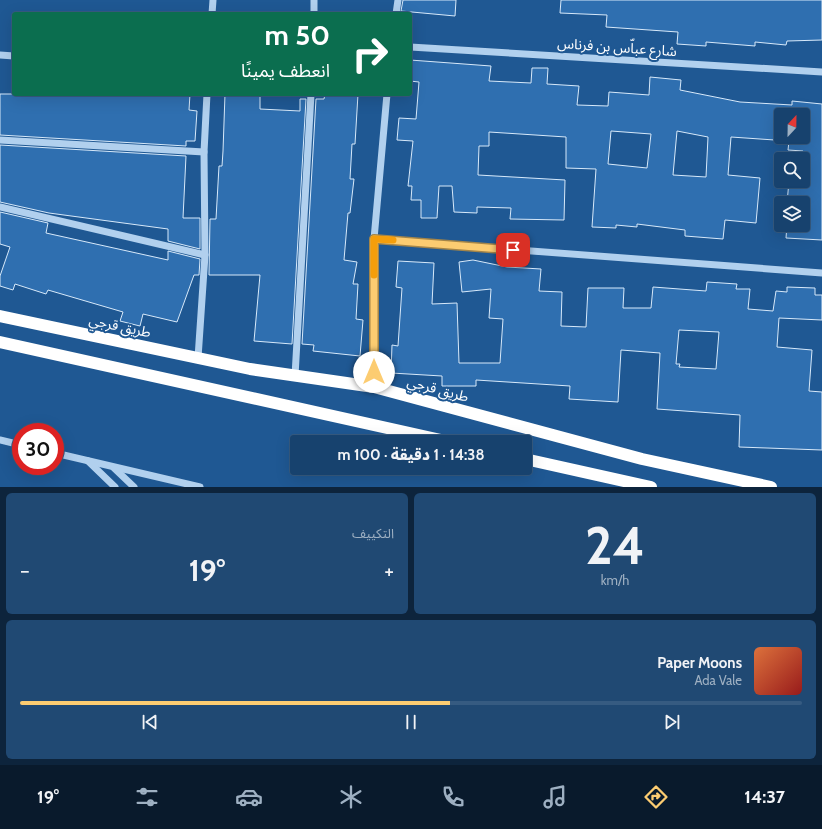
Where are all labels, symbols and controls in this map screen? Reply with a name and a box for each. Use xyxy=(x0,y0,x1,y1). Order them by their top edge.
text: 50 m xyxy=(265,18,330,52)
icon: right xyxy=(344,28,396,80)
street label: شارع عباّس بن فرناس xyxy=(557,33,677,62)
text: انعطف يمينًا xyxy=(241,60,330,82)
north arrow xyxy=(774,108,810,144)
map controls xyxy=(774,108,810,232)
button: search xyxy=(774,152,810,188)
button: layers xyxy=(774,196,810,232)
pin xyxy=(496,233,530,267)
icon: arrive xyxy=(502,239,524,261)
street label: طريق قرجي xyxy=(87,311,153,344)
position arrow xyxy=(353,351,395,393)
street label: طريق قرجي xyxy=(405,372,471,408)
speed limit sign: 30 xyxy=(12,423,64,475)
text: 14:38 · 1 دقيقة · 100 m xyxy=(337,446,485,464)
text: 24 xyxy=(585,514,645,577)
text: التكييف xyxy=(352,525,394,541)
text: 19° xyxy=(189,552,225,589)
text: − xyxy=(20,557,30,584)
text: + xyxy=(384,557,394,584)
text: km/h xyxy=(601,572,629,588)
text: Paper Moons xyxy=(657,654,742,672)
text: Ada Vale xyxy=(694,672,742,688)
icon: previous xyxy=(139,711,161,733)
icon: pause xyxy=(400,711,422,733)
icon: next xyxy=(661,711,683,733)
icon: filters xyxy=(133,783,161,811)
icon: car xyxy=(235,783,263,811)
icon: climate xyxy=(337,783,365,811)
icon: phone xyxy=(439,783,467,811)
icon: music xyxy=(541,783,569,811)
icon: directions xyxy=(642,783,670,811)
text: 19° xyxy=(37,786,59,808)
text: 14:37 xyxy=(744,786,785,808)

